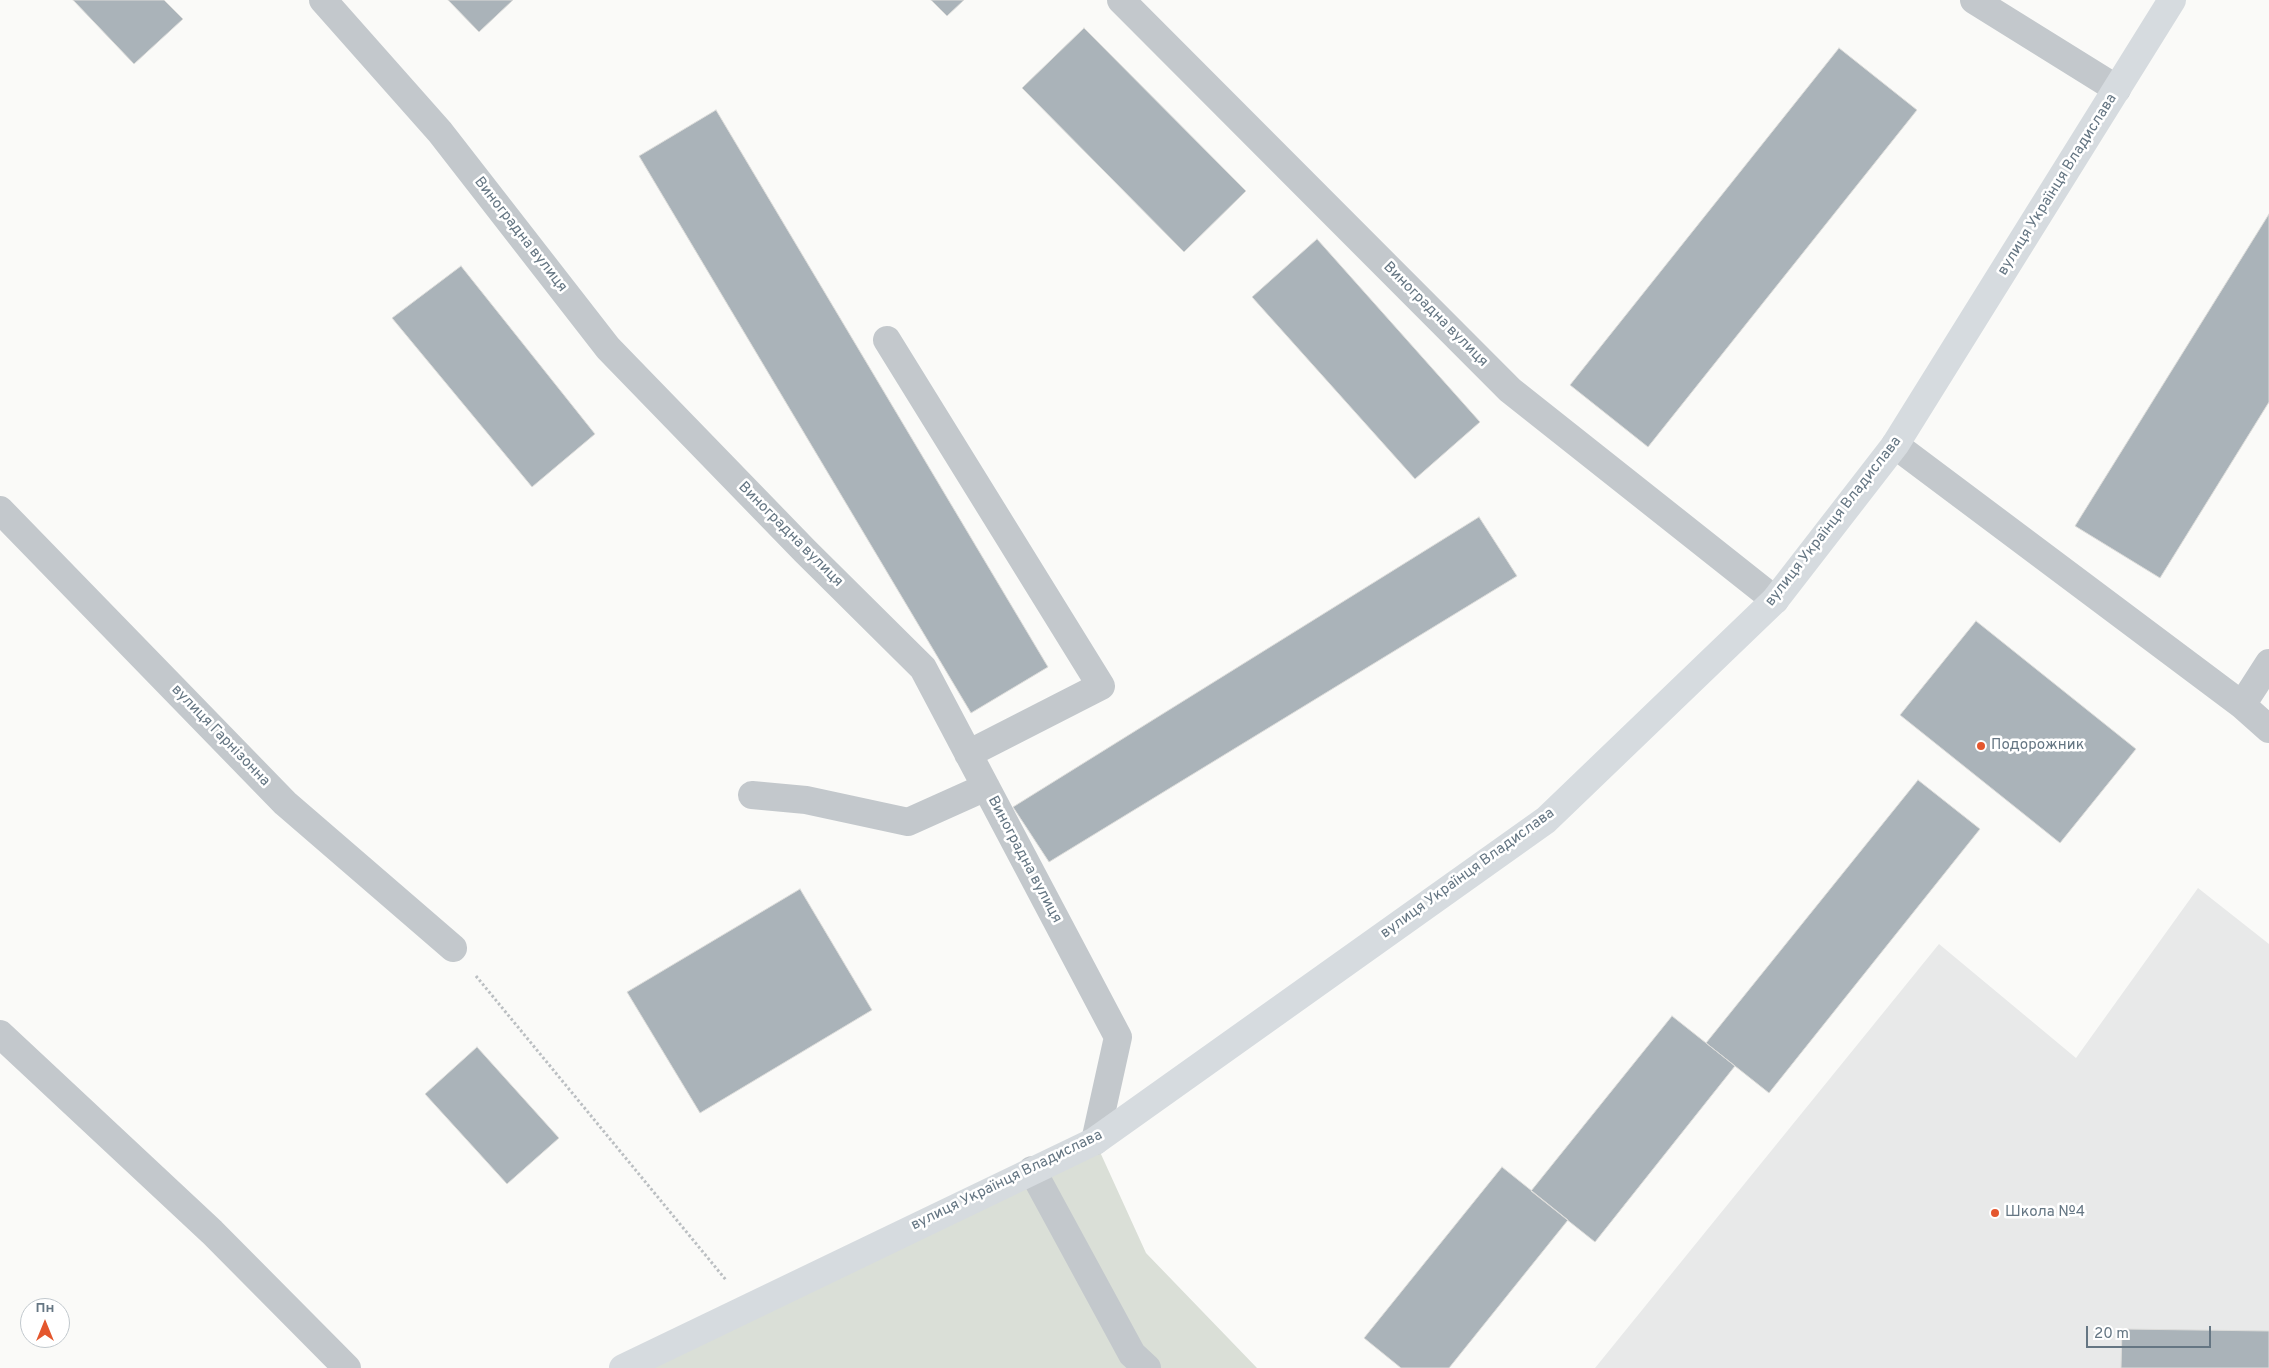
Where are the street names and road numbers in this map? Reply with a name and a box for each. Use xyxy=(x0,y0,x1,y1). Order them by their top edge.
street label: вулиця Українця Владислава xyxy=(1995,91,2121,279)
street label: Виноградна вулиця xyxy=(469,174,571,296)
street label: Виноградна вулиця xyxy=(1379,259,1491,371)
street label: вулиця Українця Владислава xyxy=(1762,433,1906,611)
street label: Виноградна вулиця xyxy=(734,479,846,591)
street label: вулиця Гарнізонна xyxy=(167,681,273,791)
street label: Виноградна вулиця xyxy=(983,793,1065,927)
street label: вулиця Українця Владислава xyxy=(1377,805,1559,943)
street label: вулиця Українця Владислава xyxy=(908,1127,1106,1235)

